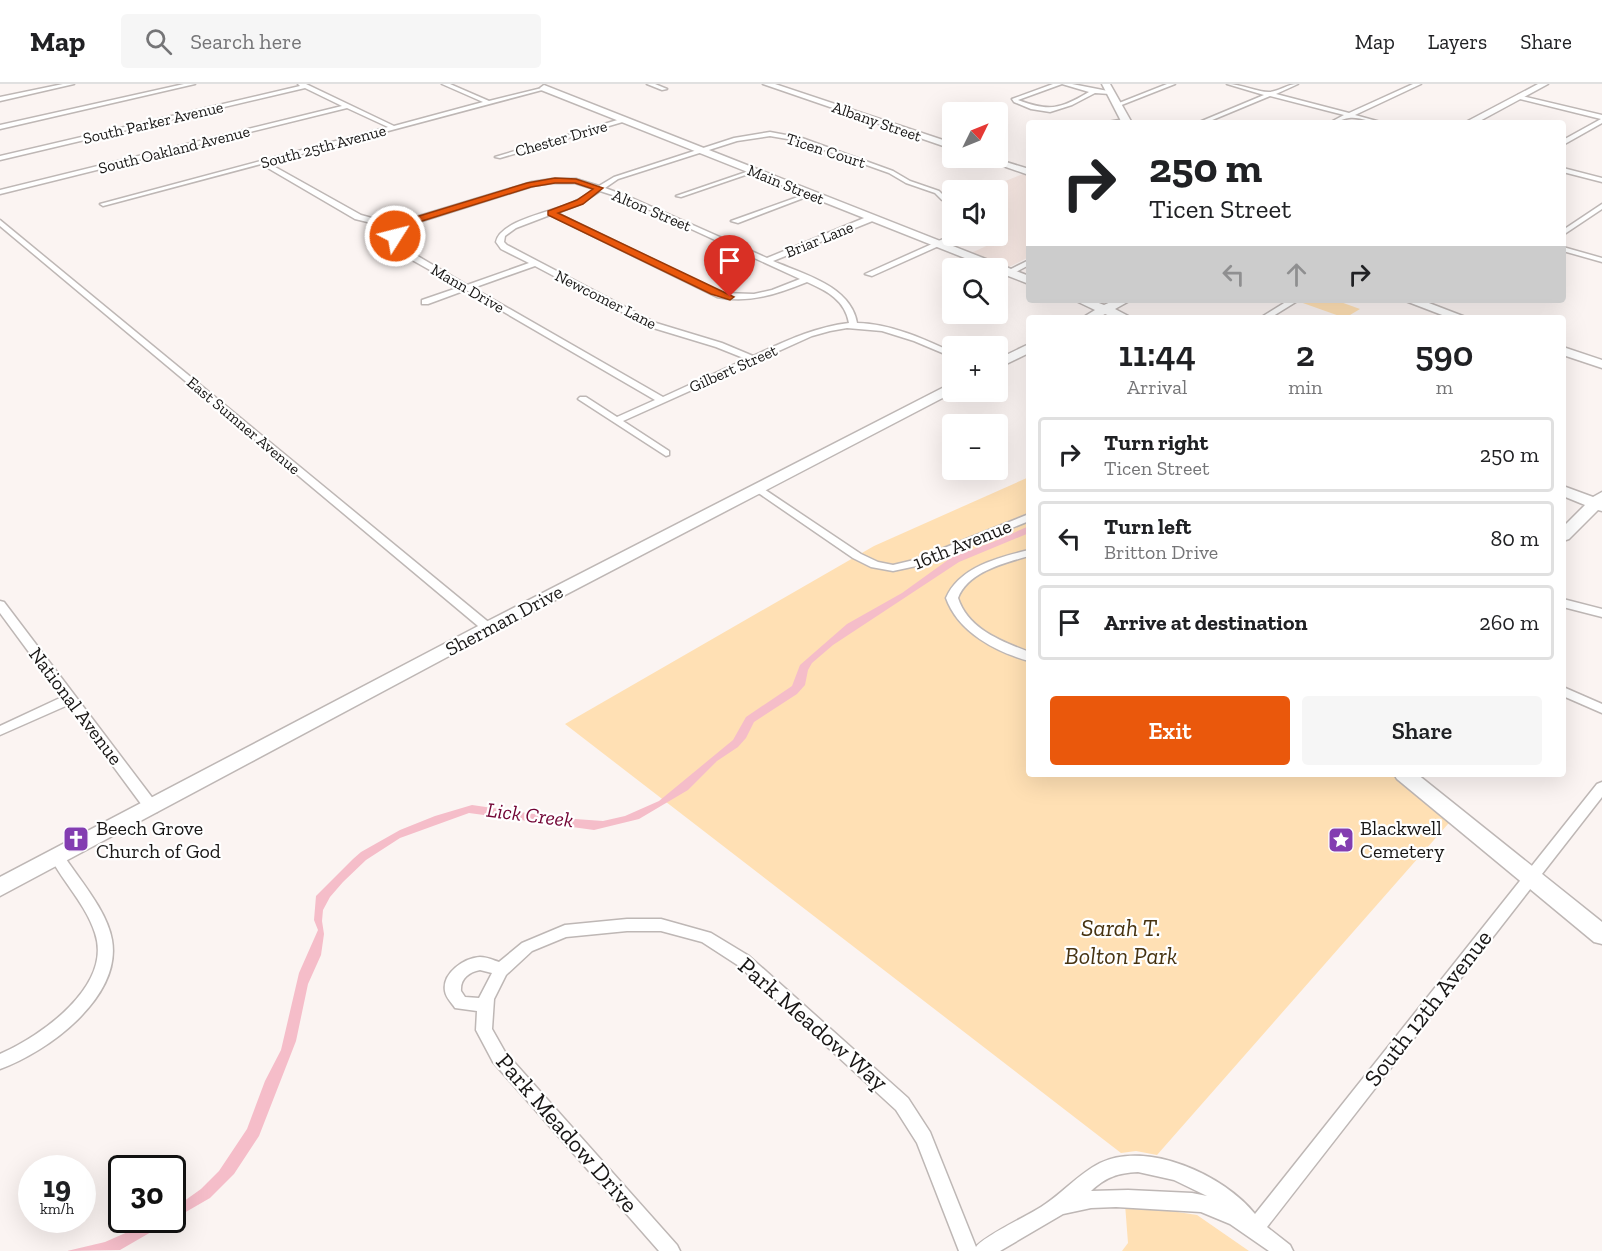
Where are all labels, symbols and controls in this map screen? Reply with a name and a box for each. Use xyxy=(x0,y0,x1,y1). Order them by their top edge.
search box xyxy=(121,14,541,68)
text: Map xyxy=(30,25,85,58)
icon: search xyxy=(142,25,175,58)
text: Search here xyxy=(190,28,302,55)
text: Map xyxy=(1355,29,1395,54)
text: Layers xyxy=(1428,29,1487,54)
text: Share xyxy=(1520,29,1572,54)
street label: South Parker Avenue xyxy=(81,97,225,148)
street label: Albany Street xyxy=(830,97,924,146)
north arrow xyxy=(942,102,1008,168)
map controls xyxy=(942,102,1008,480)
street label: Chester Drive xyxy=(513,116,609,161)
street label: South Oakland Avenue xyxy=(96,121,252,178)
street label: South 25th Avenue xyxy=(258,121,388,172)
street label: Ticen Court xyxy=(784,129,868,172)
text: 250 m xyxy=(1149,142,1262,193)
icon: right xyxy=(1050,144,1128,222)
street label: Main Street xyxy=(745,160,827,208)
button: sound xyxy=(942,180,1008,246)
street label: Alton Street xyxy=(610,185,694,236)
text: Ticen Street xyxy=(1149,193,1291,225)
position arrow xyxy=(363,204,427,268)
street label: Briar Lane xyxy=(782,217,856,262)
pin xyxy=(704,235,755,297)
icon: arrive xyxy=(713,244,746,277)
button: search xyxy=(942,258,1008,324)
icon: left xyxy=(1217,258,1250,291)
icon: ahead xyxy=(1280,258,1313,291)
icon: right xyxy=(1343,258,1376,291)
street label: Mann Drive xyxy=(428,260,508,317)
street label: Newcomer Lane xyxy=(552,266,660,333)
text: 11:44 xyxy=(1118,332,1196,375)
text: 2 xyxy=(1296,332,1315,375)
text: 590 xyxy=(1415,332,1474,375)
button: + xyxy=(942,336,1008,402)
street label: Gilbert Street xyxy=(686,341,780,396)
street label: East Sumner Avenue xyxy=(183,372,304,478)
text: Arrival xyxy=(1127,375,1187,399)
text: min xyxy=(1288,375,1323,399)
text: m xyxy=(1436,375,1453,399)
button: − xyxy=(942,414,1008,480)
text: Turn right xyxy=(1104,429,1208,456)
icon: right xyxy=(1053,438,1086,471)
text: 250 m xyxy=(1480,441,1539,468)
text: Ticen Street xyxy=(1104,456,1209,480)
street label: 16th Avenue xyxy=(909,513,1015,575)
text: Turn left xyxy=(1104,513,1191,540)
icon: left xyxy=(1053,522,1086,555)
text: 80 m xyxy=(1491,525,1539,552)
text: Britton Drive xyxy=(1104,540,1218,564)
street label: Sherman Drive xyxy=(441,579,567,661)
icon: arrive xyxy=(1053,606,1086,639)
text: Arrive at destination xyxy=(1104,609,1307,636)
text: 260 m xyxy=(1479,609,1539,636)
street label: National Avenue xyxy=(24,642,128,770)
button: Exit xyxy=(1050,696,1290,765)
button: Share xyxy=(1302,696,1542,765)
water label: Lick Creek xyxy=(485,797,575,832)
place label: Beech Grove Church of God xyxy=(96,816,221,863)
place label: Blackwell Cemetery xyxy=(1360,816,1445,863)
church icon: Beech Grove Church of God xyxy=(61,824,91,854)
place icon: Blackwell Cemetery xyxy=(1326,825,1356,855)
park label: Sarah T. Bolton Park xyxy=(1065,913,1178,970)
street label: South 12th Avenue xyxy=(1358,924,1498,1092)
street label: Park Meadow Way xyxy=(732,951,895,1097)
street label: Park Meadow Drive xyxy=(490,1047,644,1218)
speed limit sign: 30 xyxy=(108,1155,186,1233)
text: 19 xyxy=(43,1169,71,1205)
text: km/h xyxy=(40,1200,74,1218)

